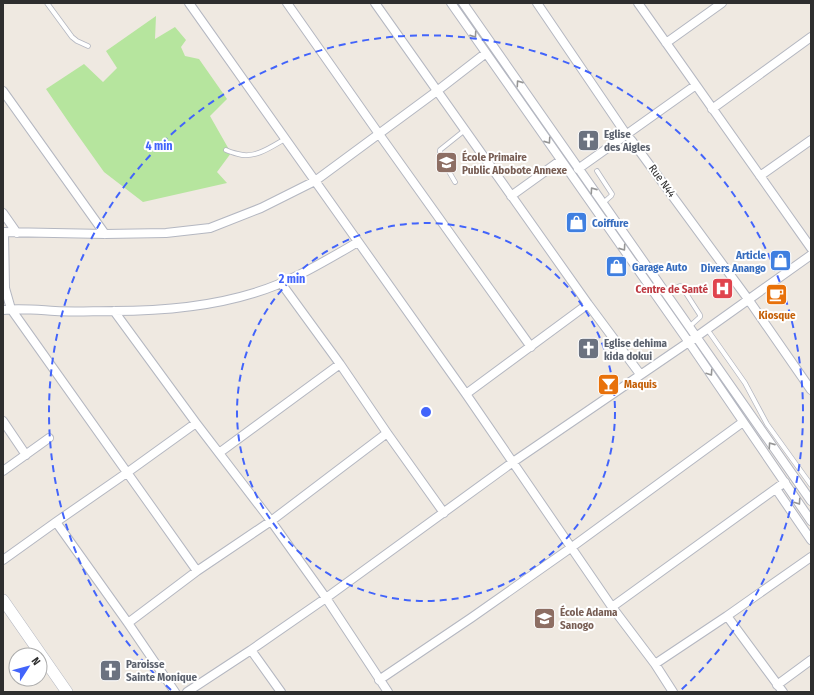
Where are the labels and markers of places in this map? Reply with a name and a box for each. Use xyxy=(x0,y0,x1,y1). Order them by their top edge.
church icon: Eglise des Aigles xyxy=(575,127,601,153)
place label: Eglise des Aigles xyxy=(604,128,650,154)
school or university icon: École Primaire Public Abobote Annexe xyxy=(433,150,459,176)
place label: École Primaire Public Abobote Annexe xyxy=(462,150,568,177)
shop icon: Coiffure xyxy=(564,210,590,236)
place label: Coiffure xyxy=(592,217,629,230)
shop icon: Article Divers Anango xyxy=(768,248,794,274)
place label: Article Divers Anango xyxy=(701,249,766,275)
shop icon: Garage Auto xyxy=(604,254,630,280)
place label: Garage Auto xyxy=(632,261,687,274)
hospital icon: Centre de Santé xyxy=(710,276,736,302)
cafe icon: Kiosque xyxy=(764,282,790,308)
place label: Centre de Santé xyxy=(636,283,708,296)
place label: Kiosque xyxy=(758,309,796,322)
church icon: Eglise dehima kida dokui xyxy=(576,336,602,362)
place label: Eglise dehima kida dokui xyxy=(604,337,668,363)
bar icon: Maquis xyxy=(596,371,622,397)
place label: Maquis xyxy=(624,378,657,391)
centre of rings xyxy=(419,405,433,419)
school or university icon: École Adama Sanogo xyxy=(531,605,557,631)
place label: École Adama Sanogo xyxy=(560,605,618,632)
church icon: Paroisse Sainte Monique xyxy=(98,657,124,683)
place label: Paroisse Sainte Monique xyxy=(126,658,197,684)

